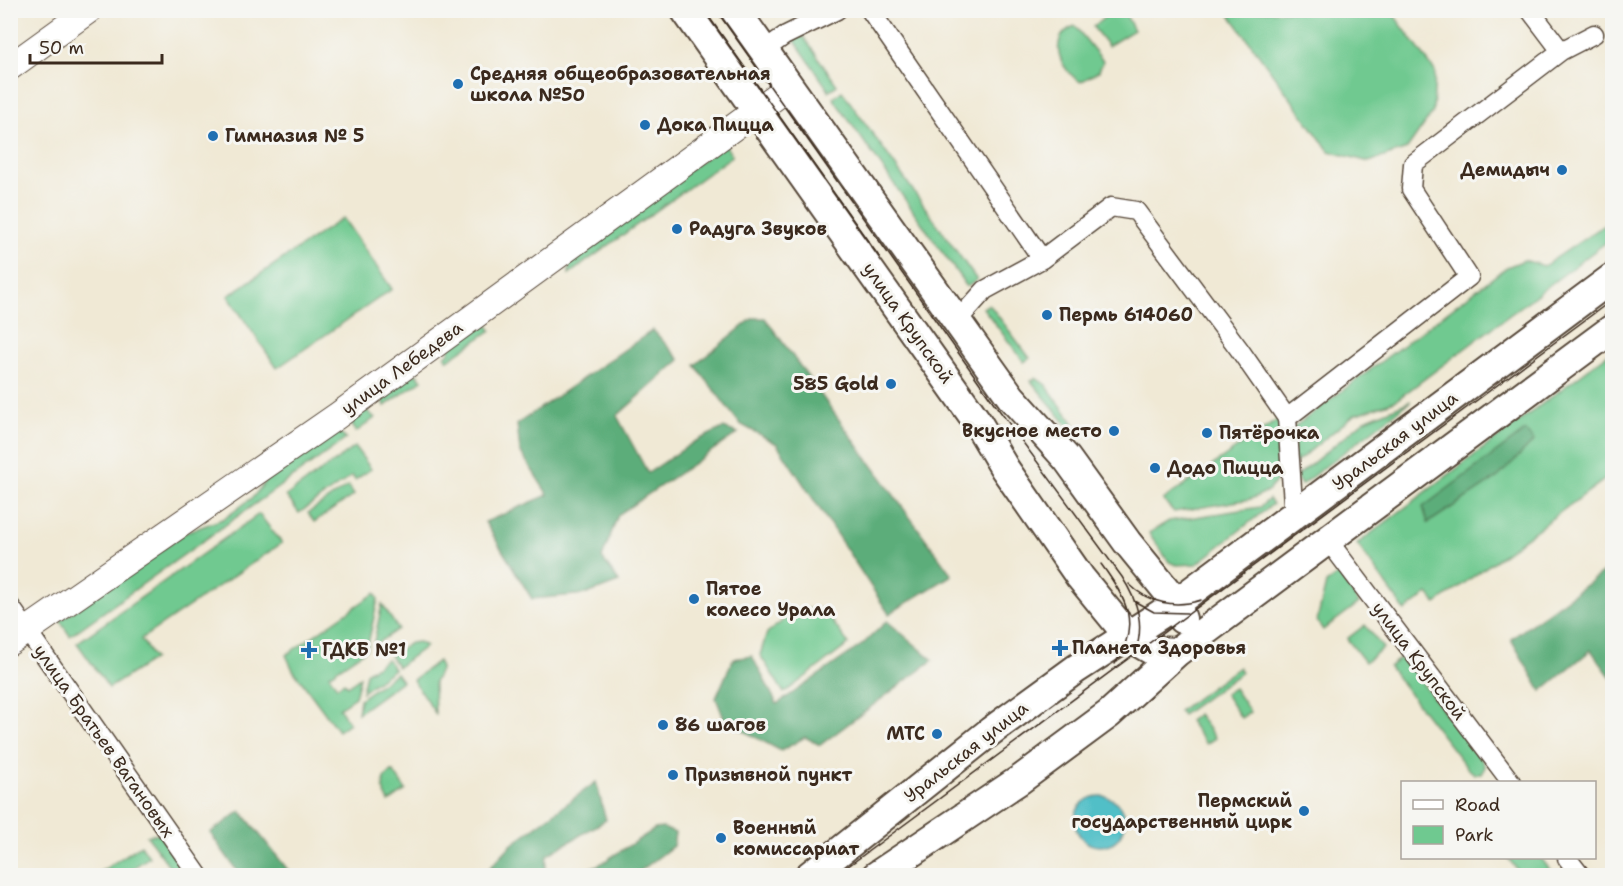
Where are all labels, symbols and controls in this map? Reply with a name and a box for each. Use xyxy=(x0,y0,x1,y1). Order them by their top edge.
scale bar xyxy=(30,27,162,65)
text: 50 m xyxy=(39,36,84,60)
place label: Средняя общеобразовательная школа №50 xyxy=(470,62,771,107)
marker: Средняя общеобразовательная школа №50 xyxy=(451,77,465,91)
place label: Дока Пицца xyxy=(657,113,775,137)
marker: Дока Пицца xyxy=(638,118,652,132)
place label: Гимназия № 5 xyxy=(225,124,364,148)
marker: Гимназия № 5 xyxy=(206,129,220,143)
place label: Демидыч xyxy=(1460,158,1550,182)
marker: Демидыч xyxy=(1555,163,1569,177)
place label: Радуга Звуков xyxy=(689,217,827,241)
marker: Радуга Звуков xyxy=(670,222,684,236)
street label: улица Крупской xyxy=(857,258,959,388)
place label: Пермь 614060 xyxy=(1059,303,1193,327)
marker: Пермь 614060 xyxy=(1040,308,1054,322)
street label: улица Лебедева xyxy=(336,316,468,420)
place label: 585 Gold xyxy=(793,372,879,396)
marker: 585 Gold xyxy=(884,377,898,391)
street label: Уральская улица xyxy=(1327,386,1463,496)
place label: Вкусное место xyxy=(962,419,1102,443)
place label: Пятёрочка xyxy=(1219,421,1320,445)
marker: Вкусное место xyxy=(1107,424,1121,438)
marker: Пятёрочка xyxy=(1200,426,1214,440)
place label: Додо Пицца xyxy=(1167,456,1284,480)
marker: Додо Пицца xyxy=(1148,461,1162,475)
place label: Пятое колесо Урала xyxy=(706,577,836,622)
marker: Пятое колесо Урала xyxy=(687,592,701,606)
street label: улица Крупской xyxy=(1367,597,1472,725)
place label: Планета Здоровья xyxy=(1072,636,1246,660)
place label: ГДКБ №1 xyxy=(322,638,406,662)
street label: улица Братьев Вагановых xyxy=(28,640,180,842)
marker: ГДКБ №1 xyxy=(300,641,318,659)
marker: Планета Здоровья xyxy=(1053,641,1067,655)
street label: Уральская улица xyxy=(899,696,1033,808)
place label: 86 шагов xyxy=(675,713,766,737)
marker: 86 шагов xyxy=(656,718,670,732)
place label: МТС xyxy=(886,722,925,746)
marker: МТС xyxy=(930,727,944,741)
place label: Призывной пункт xyxy=(685,763,853,787)
marker: Призывной пункт xyxy=(666,768,680,782)
legend xyxy=(1401,781,1596,859)
place label: Пермский государственный цирк xyxy=(1071,789,1293,834)
text: Road xyxy=(1455,793,1500,817)
marker: Пермский государственный цирк xyxy=(1297,804,1311,818)
place label: Военный комиссариат xyxy=(733,816,859,861)
text: Park xyxy=(1455,823,1494,847)
marker: Военный комиссариат xyxy=(714,831,728,845)

